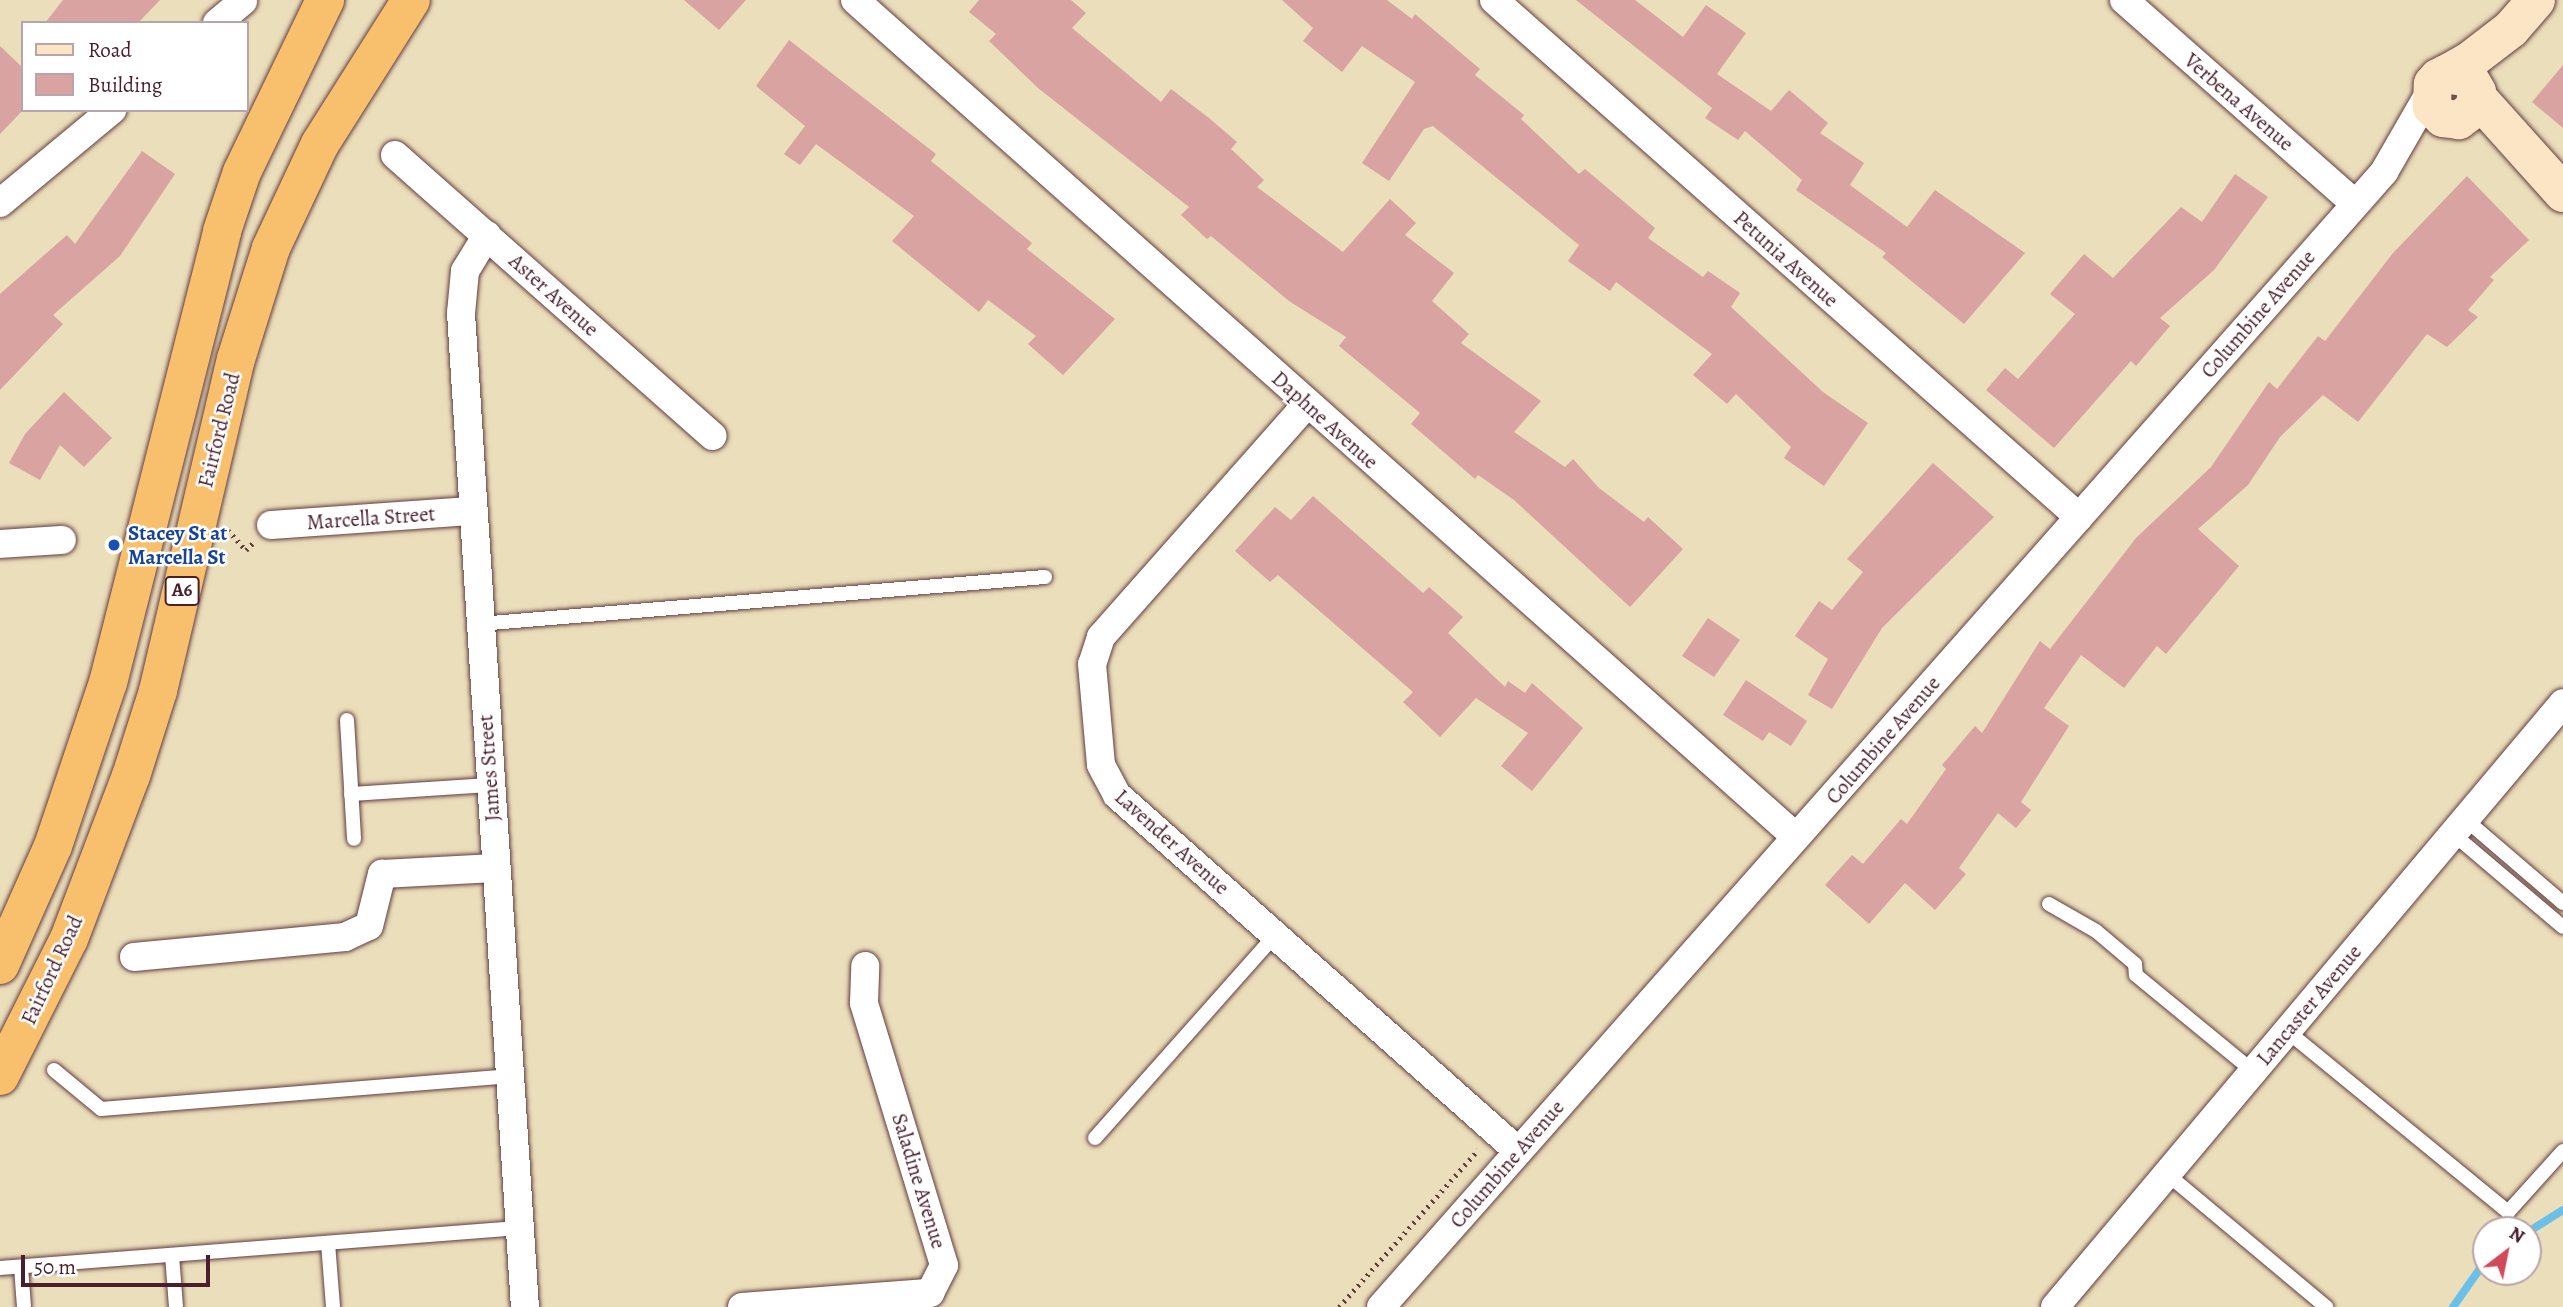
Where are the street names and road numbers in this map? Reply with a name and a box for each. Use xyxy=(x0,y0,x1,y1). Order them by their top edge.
street label: Verbena Avenue xyxy=(2179,48,2299,156)
street label: Petunia Avenue xyxy=(1728,205,1844,313)
street label: Columbine Avenue xyxy=(2196,245,2320,383)
street label: Aster Avenue xyxy=(504,248,604,342)
street label: Daphne Avenue xyxy=(1267,366,1383,474)
street label: Fairford Road xyxy=(193,370,245,490)
street label: Marcella Street xyxy=(306,501,436,535)
road number: A6 xyxy=(164,576,200,606)
street label: Columbine Avenue xyxy=(1821,671,1945,809)
street label: James Street xyxy=(473,714,505,822)
street label: Lavender Avenue xyxy=(1110,784,1234,900)
street label: Fairford Road xyxy=(16,911,88,1029)
street label: Lancaster Avenue xyxy=(2251,939,2367,1071)
street label: Columbine Avenue xyxy=(1445,1095,1569,1233)
street label: Saladine Avenue xyxy=(886,1110,952,1252)

